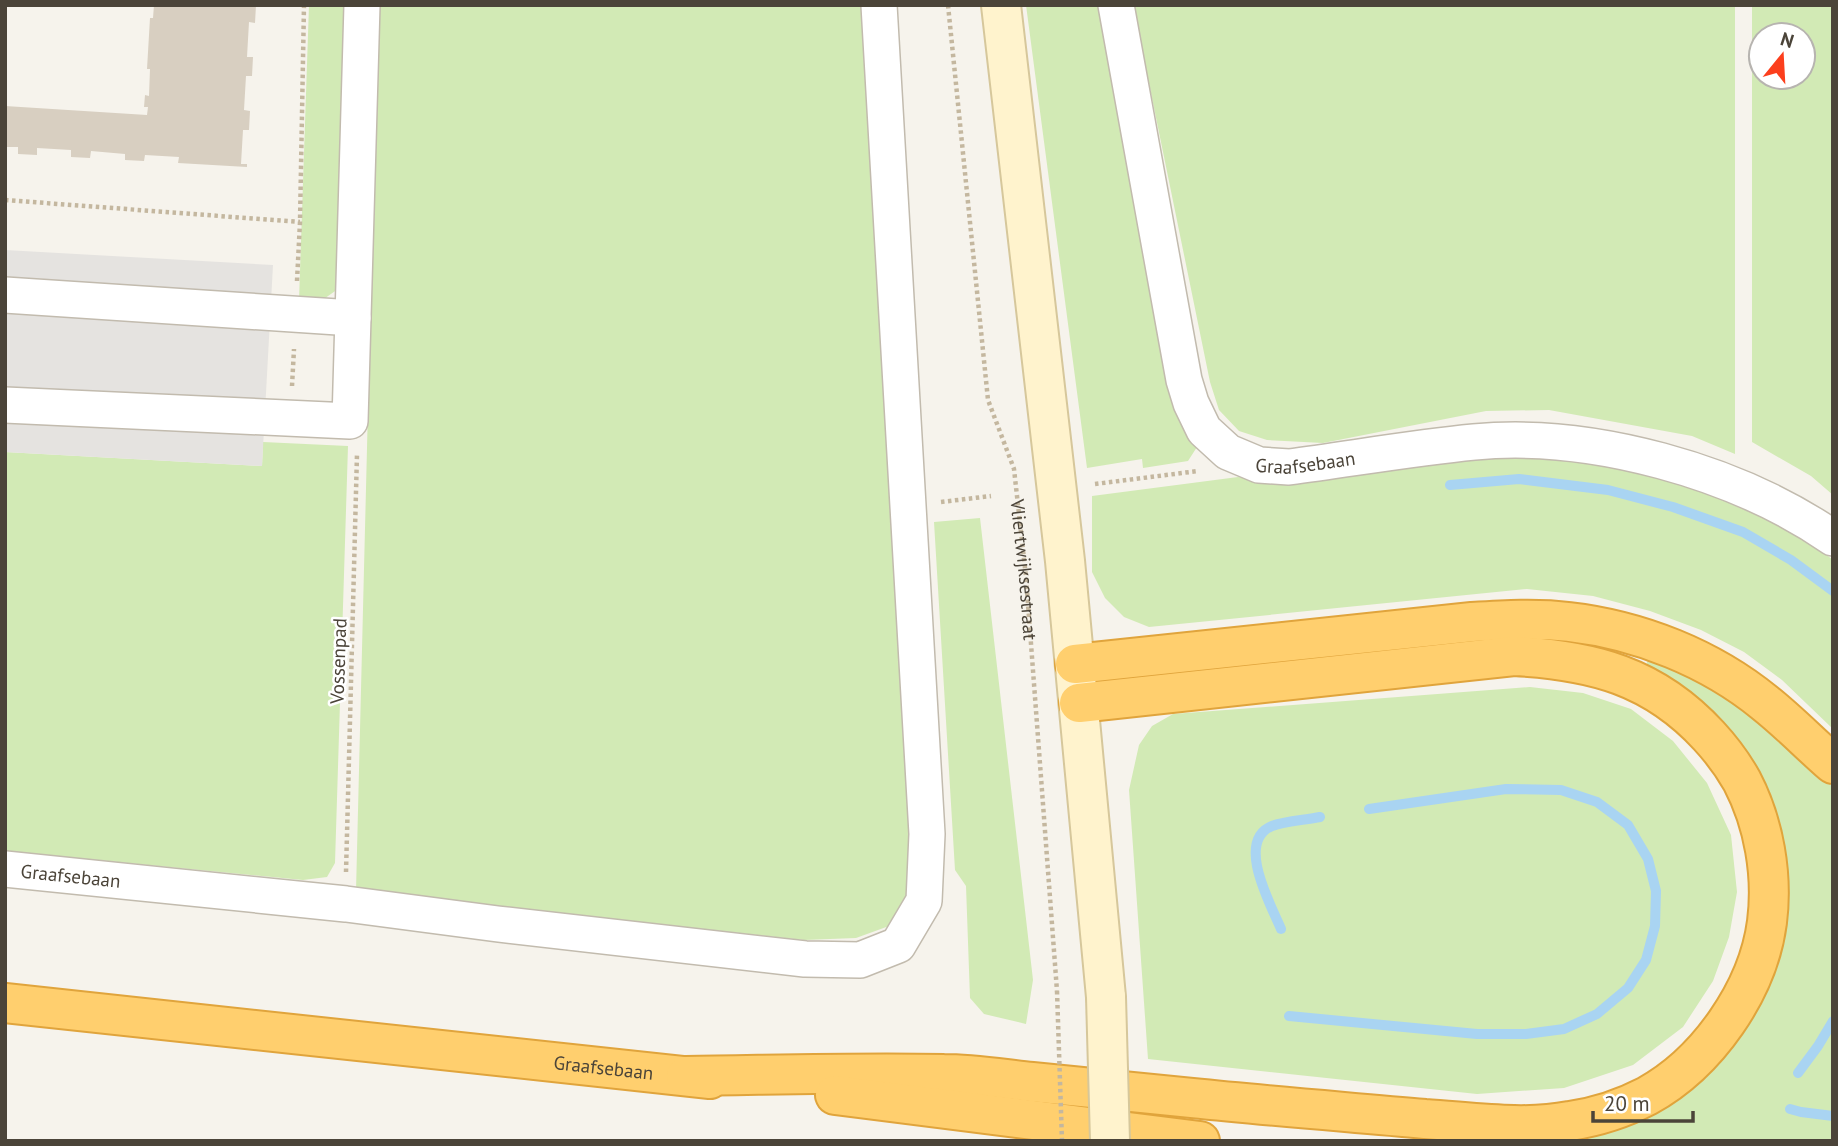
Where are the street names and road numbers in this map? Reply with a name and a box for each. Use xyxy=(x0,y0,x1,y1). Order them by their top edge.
street label: Graafsebaan xyxy=(1255,446,1357,479)
street label: Vliertwijksestraat xyxy=(1005,497,1043,642)
street label: Vossenpad xyxy=(324,618,351,705)
street label: Graafsebaan xyxy=(20,859,122,893)
street label: Graafsebaan xyxy=(552,1050,655,1085)

